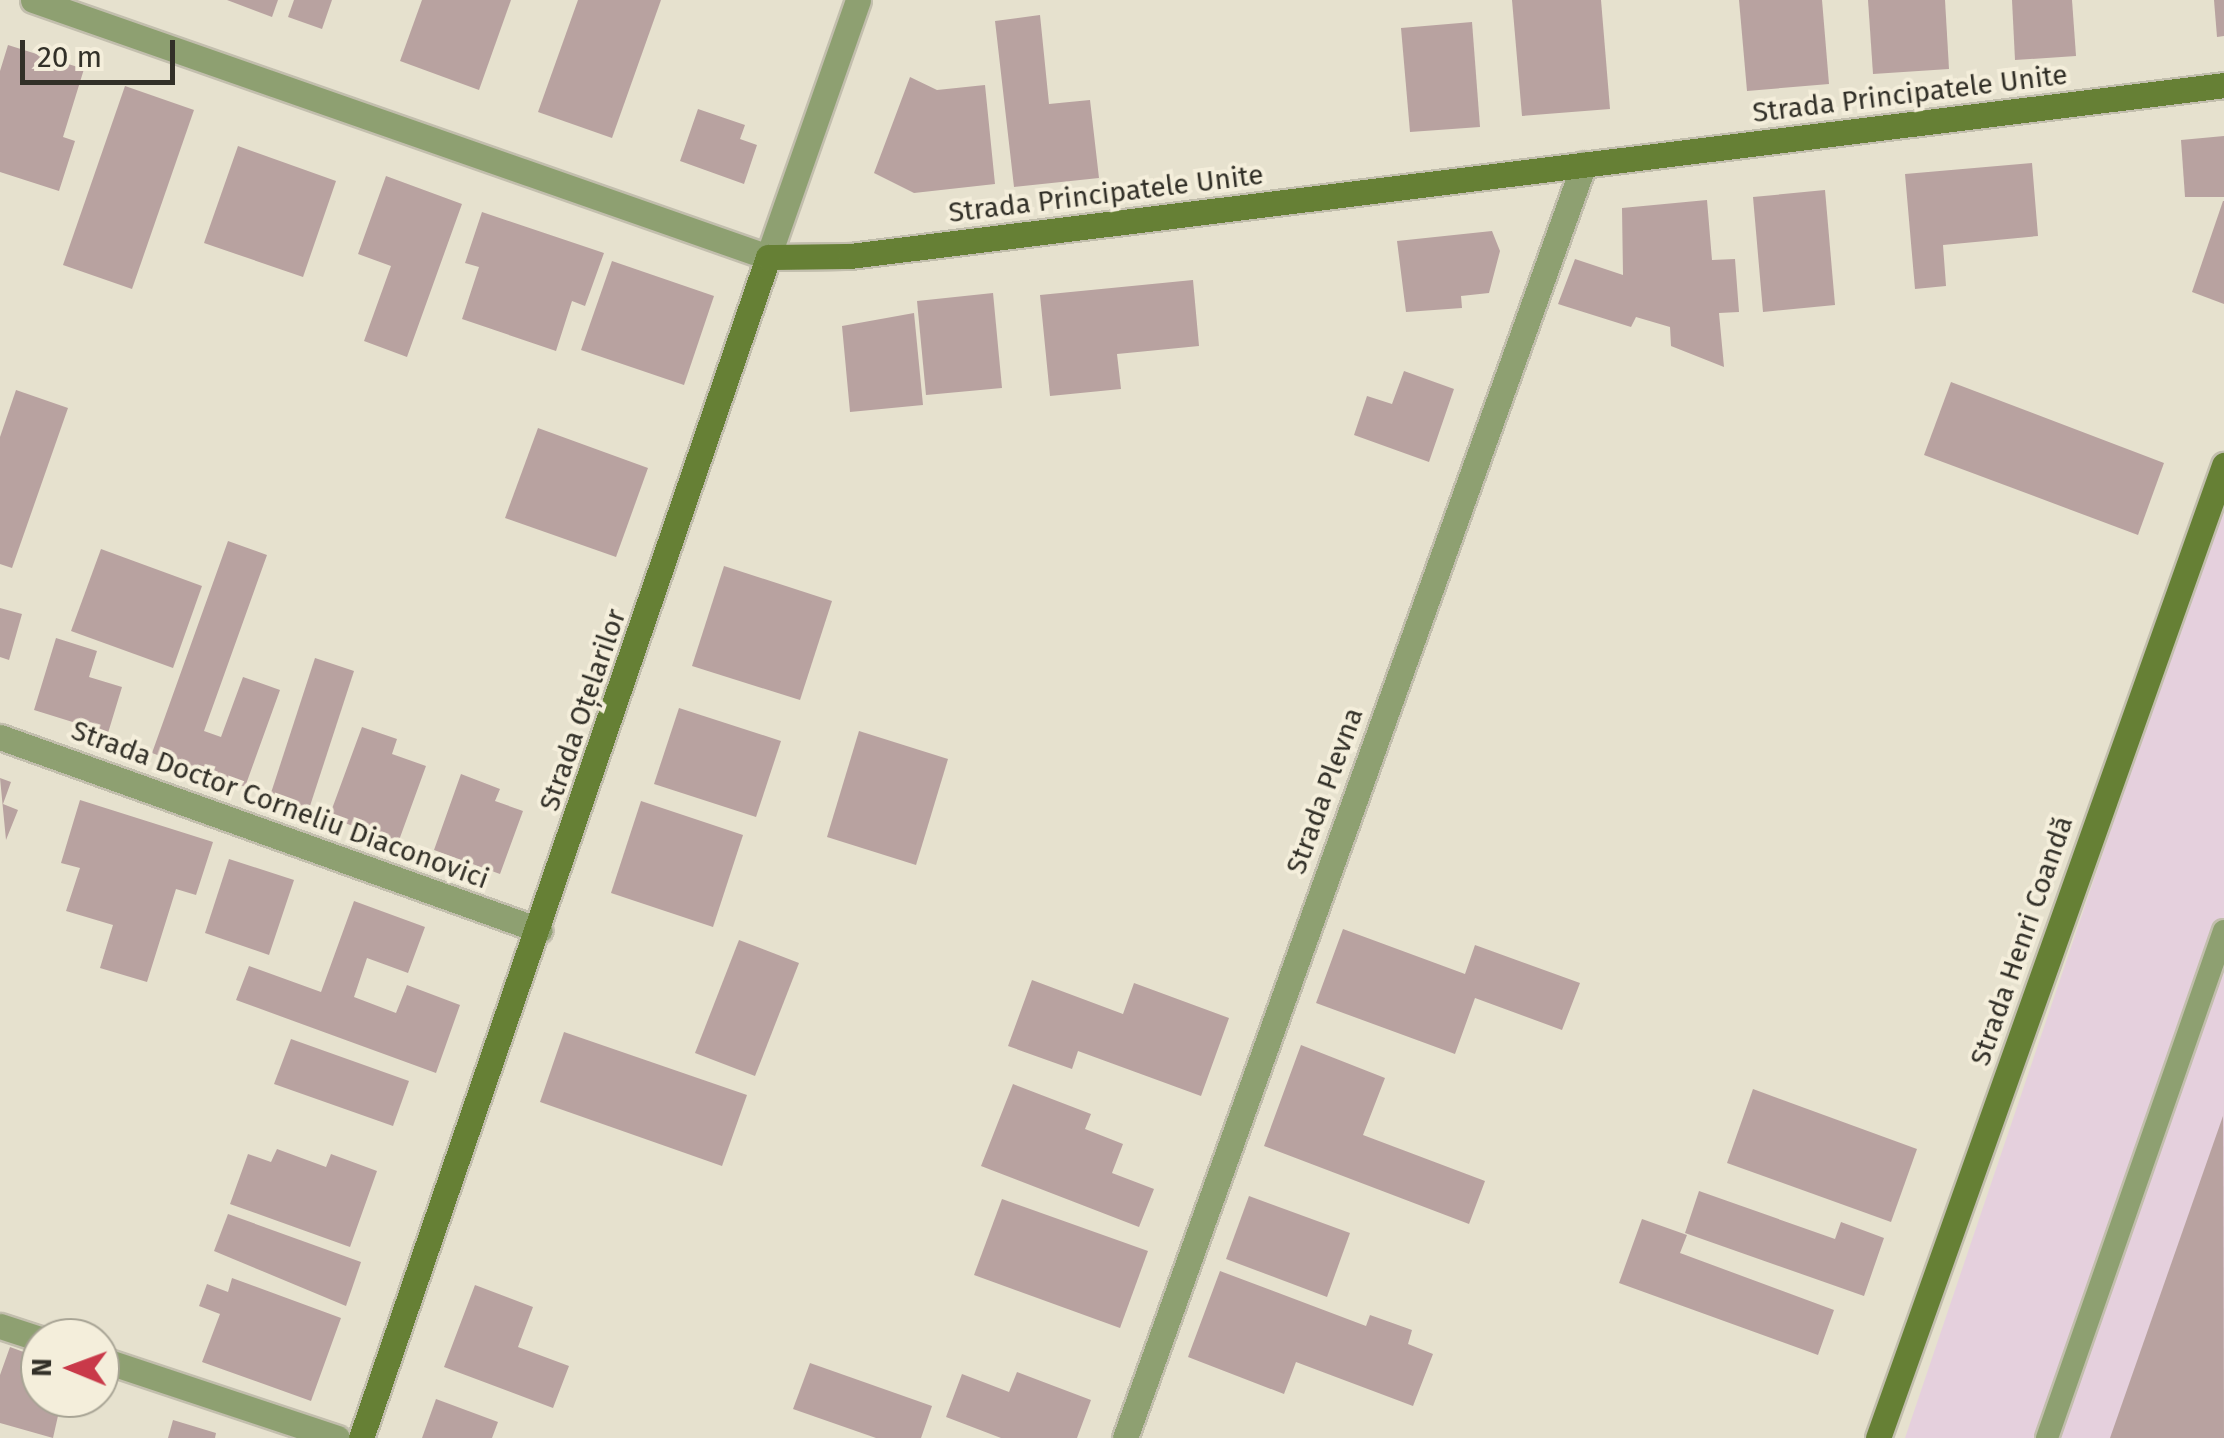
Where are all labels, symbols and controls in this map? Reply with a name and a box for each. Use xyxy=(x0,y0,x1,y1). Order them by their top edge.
scale bar xyxy=(25,20,180,82)
text: 20 m xyxy=(37,39,102,75)
street label: Strada Principatele Unite xyxy=(1751,58,2069,130)
street label: Strada Principatele Unite xyxy=(947,158,1265,230)
street label: Strada Oțelarilor xyxy=(533,605,633,815)
street label: Strada Plevna xyxy=(1279,703,1371,879)
street label: Strada Doctor Corneliu Diaconovici xyxy=(67,714,493,896)
street label: Strada Henri Coandă xyxy=(1964,812,2080,1070)
north arrow xyxy=(20,1318,120,1418)
text: N xyxy=(25,1358,58,1377)

